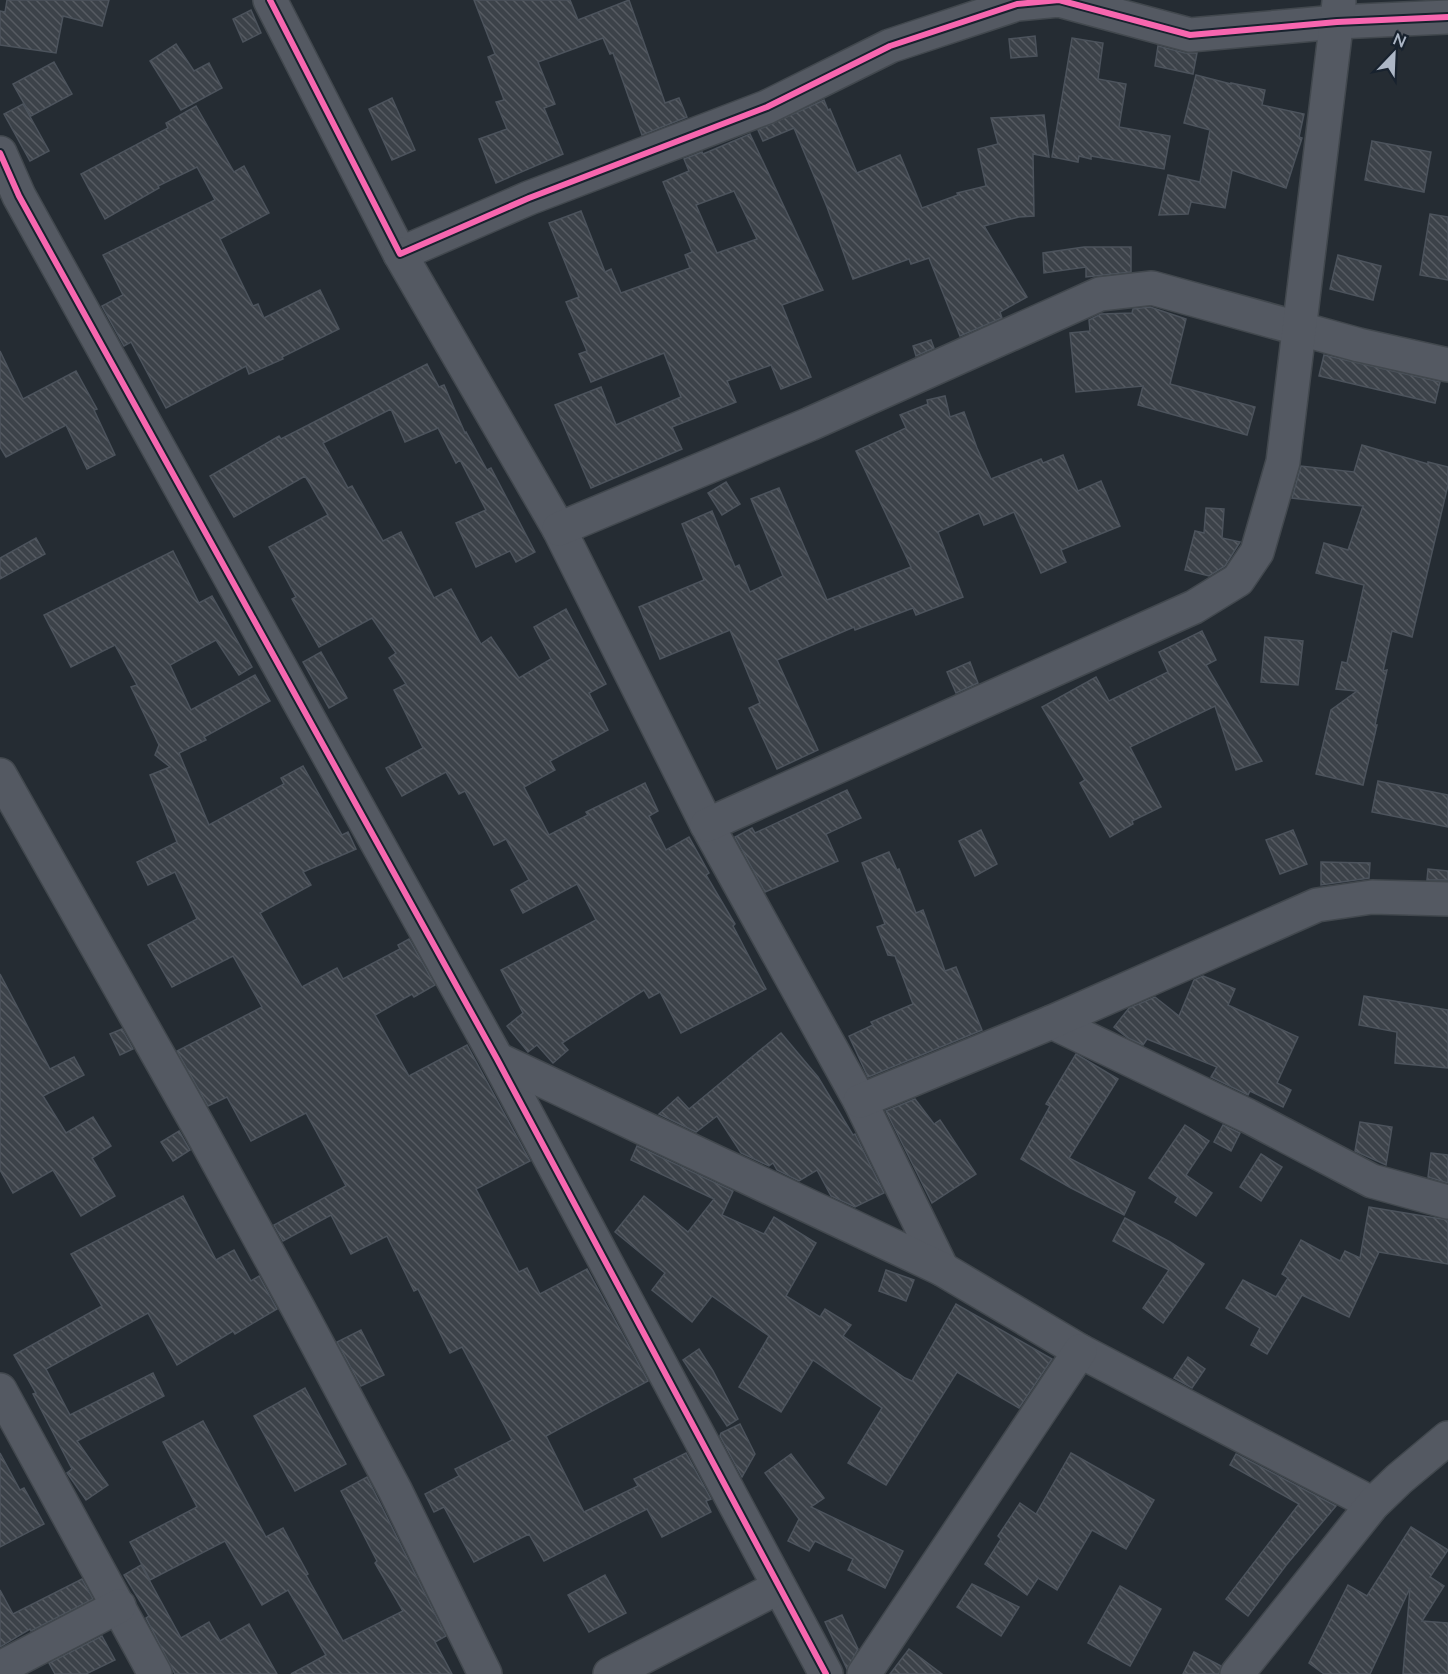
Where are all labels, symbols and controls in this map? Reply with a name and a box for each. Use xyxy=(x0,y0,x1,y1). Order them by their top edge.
north arrow xyxy=(1364,24,1424,84)
text: N xyxy=(1391,29,1409,51)

